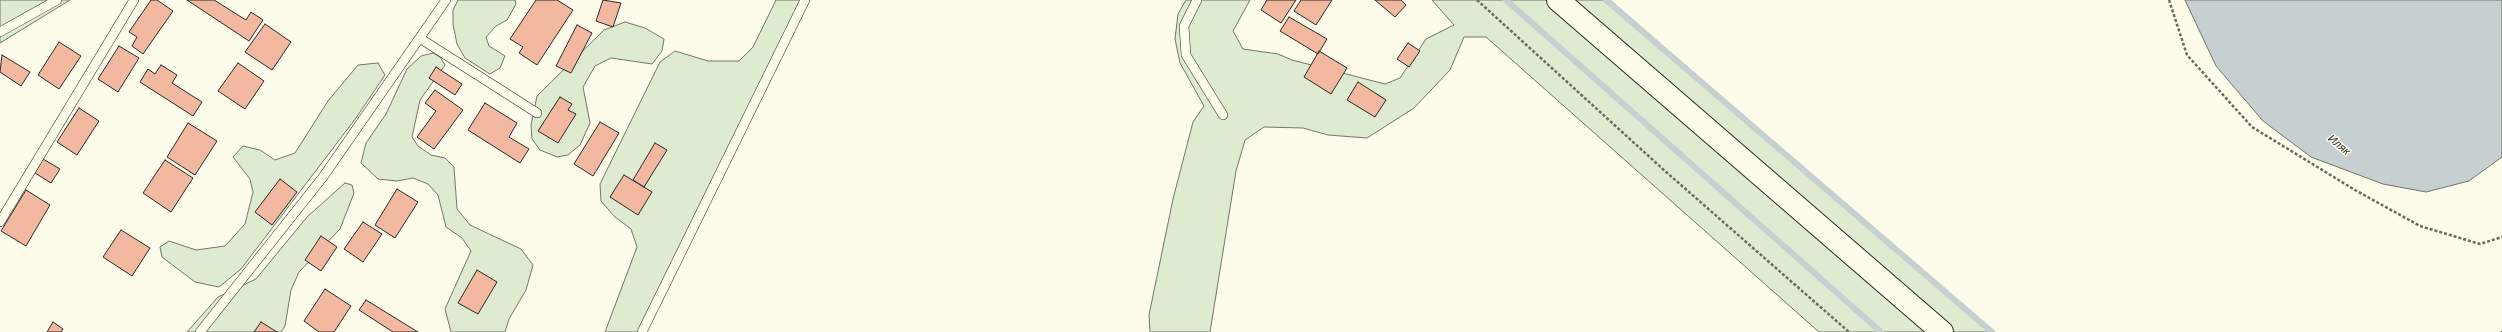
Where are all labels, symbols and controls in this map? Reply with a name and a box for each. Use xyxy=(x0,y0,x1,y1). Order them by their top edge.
water label: Иляк xyxy=(2325,132,2353,158)

